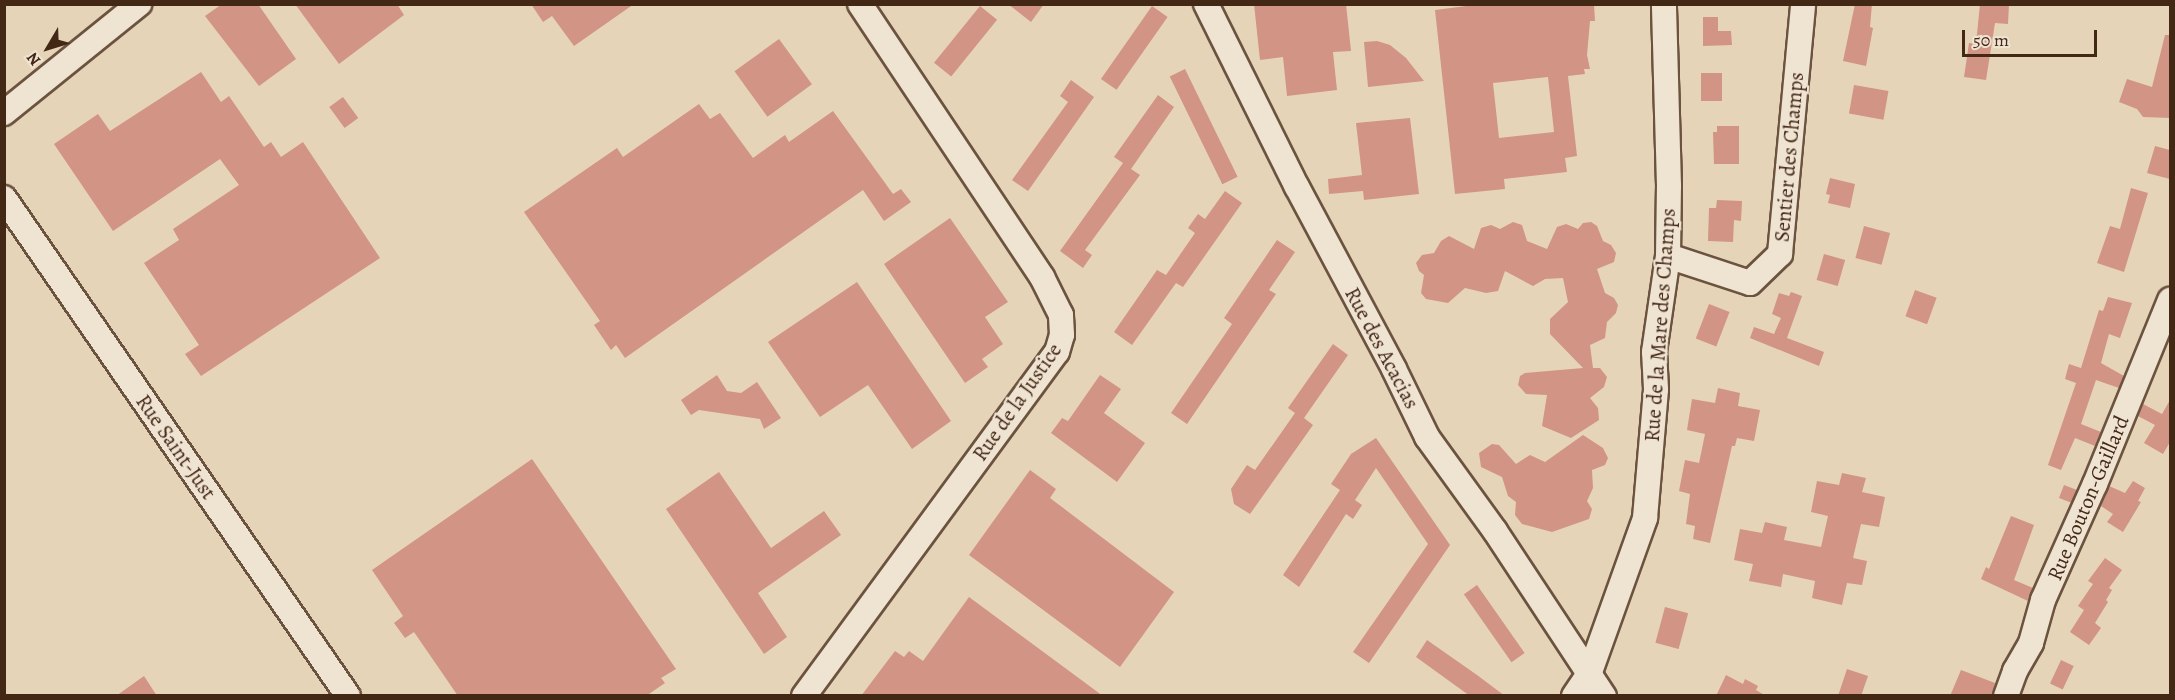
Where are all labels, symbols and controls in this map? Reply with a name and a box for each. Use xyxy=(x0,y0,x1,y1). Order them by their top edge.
north arrow xyxy=(18,18,78,78)
scale bar xyxy=(1965,18,2100,56)
text: 50 m xyxy=(1973,28,2009,52)
text: N xyxy=(22,48,46,70)
street label: Sentier des Champs xyxy=(1769,71,1809,243)
street label: Rue de la Mare des Champs xyxy=(1639,207,1681,443)
street label: Rue des Acacias xyxy=(1339,283,1425,413)
street label: Rue de la Justice xyxy=(967,338,1067,466)
street label: Rue Saint-Just xyxy=(131,390,221,504)
street label: Rue Bouton-Gaillard xyxy=(2042,412,2134,584)

